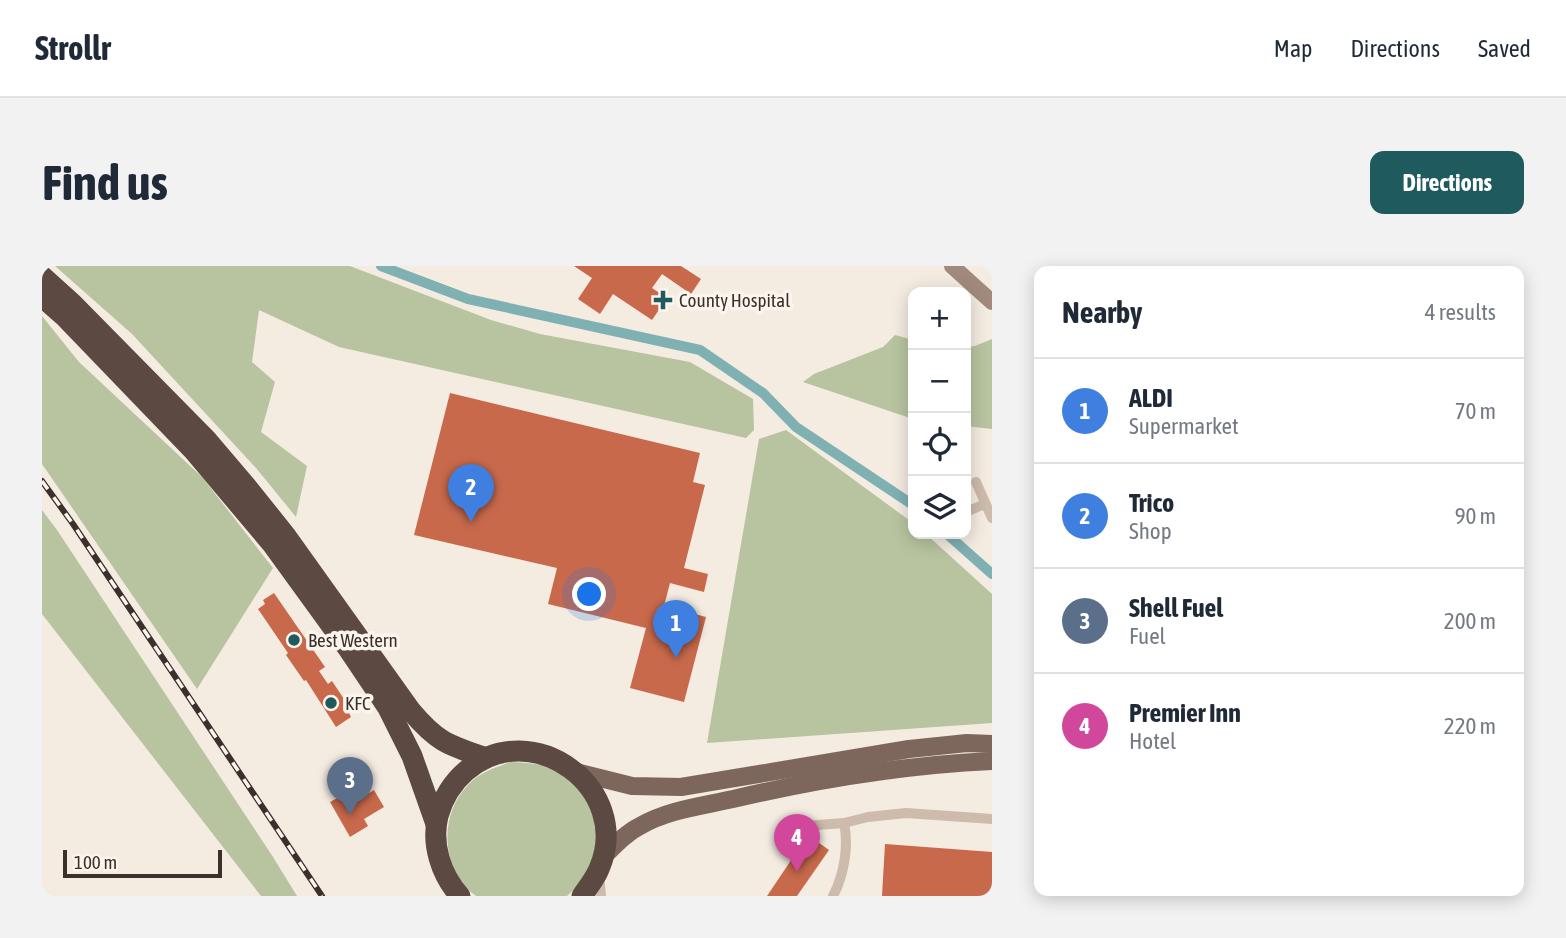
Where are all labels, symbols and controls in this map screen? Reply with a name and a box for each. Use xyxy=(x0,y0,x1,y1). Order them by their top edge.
text: Strollr xyxy=(35,29,111,67)
text: Map xyxy=(1274,35,1312,62)
text: Directions xyxy=(1350,35,1440,62)
text: Saved xyxy=(1478,35,1531,62)
button: Directions xyxy=(1370,151,1524,214)
text: Find us xyxy=(42,154,168,210)
map controls xyxy=(908,287,971,539)
button: + xyxy=(908,287,971,350)
place label: County Hospital xyxy=(679,289,790,311)
marker: County Hospital xyxy=(653,290,673,310)
text: Nearby xyxy=(1062,295,1142,329)
text: 4 results xyxy=(1425,299,1496,325)
button: − xyxy=(908,350,971,413)
text: ALDI xyxy=(1129,383,1173,413)
text: 1 xyxy=(1080,398,1090,424)
text: 70 m xyxy=(1455,398,1496,424)
button: locate xyxy=(908,413,971,476)
text: Supermarket xyxy=(1129,413,1239,439)
pin: 2 xyxy=(448,464,494,522)
button: layers xyxy=(908,476,971,539)
text: Trico xyxy=(1129,488,1174,518)
text: 2 xyxy=(1080,503,1090,529)
text: 90 m xyxy=(1455,503,1496,529)
text: Shop xyxy=(1129,518,1172,544)
your location xyxy=(572,577,606,611)
text: Shell Fuel xyxy=(1129,593,1223,623)
pin: 1 xyxy=(653,600,699,658)
text: 3 xyxy=(1080,608,1090,634)
text: 200 m xyxy=(1444,608,1496,634)
text: Fuel xyxy=(1129,623,1166,649)
place label: Best Western xyxy=(308,629,398,651)
marker: Best Western xyxy=(286,632,302,648)
place label: KFC xyxy=(345,692,371,714)
marker: KFC xyxy=(323,695,339,711)
text: Premier Inn xyxy=(1129,698,1241,728)
text: 4 xyxy=(1080,713,1090,739)
text: 220 m xyxy=(1444,713,1496,739)
text: Hotel xyxy=(1129,728,1176,754)
pin: 3 xyxy=(327,757,373,815)
pin: 4 xyxy=(774,814,820,872)
scale bar xyxy=(63,847,222,879)
text: 100 m xyxy=(74,851,117,873)

